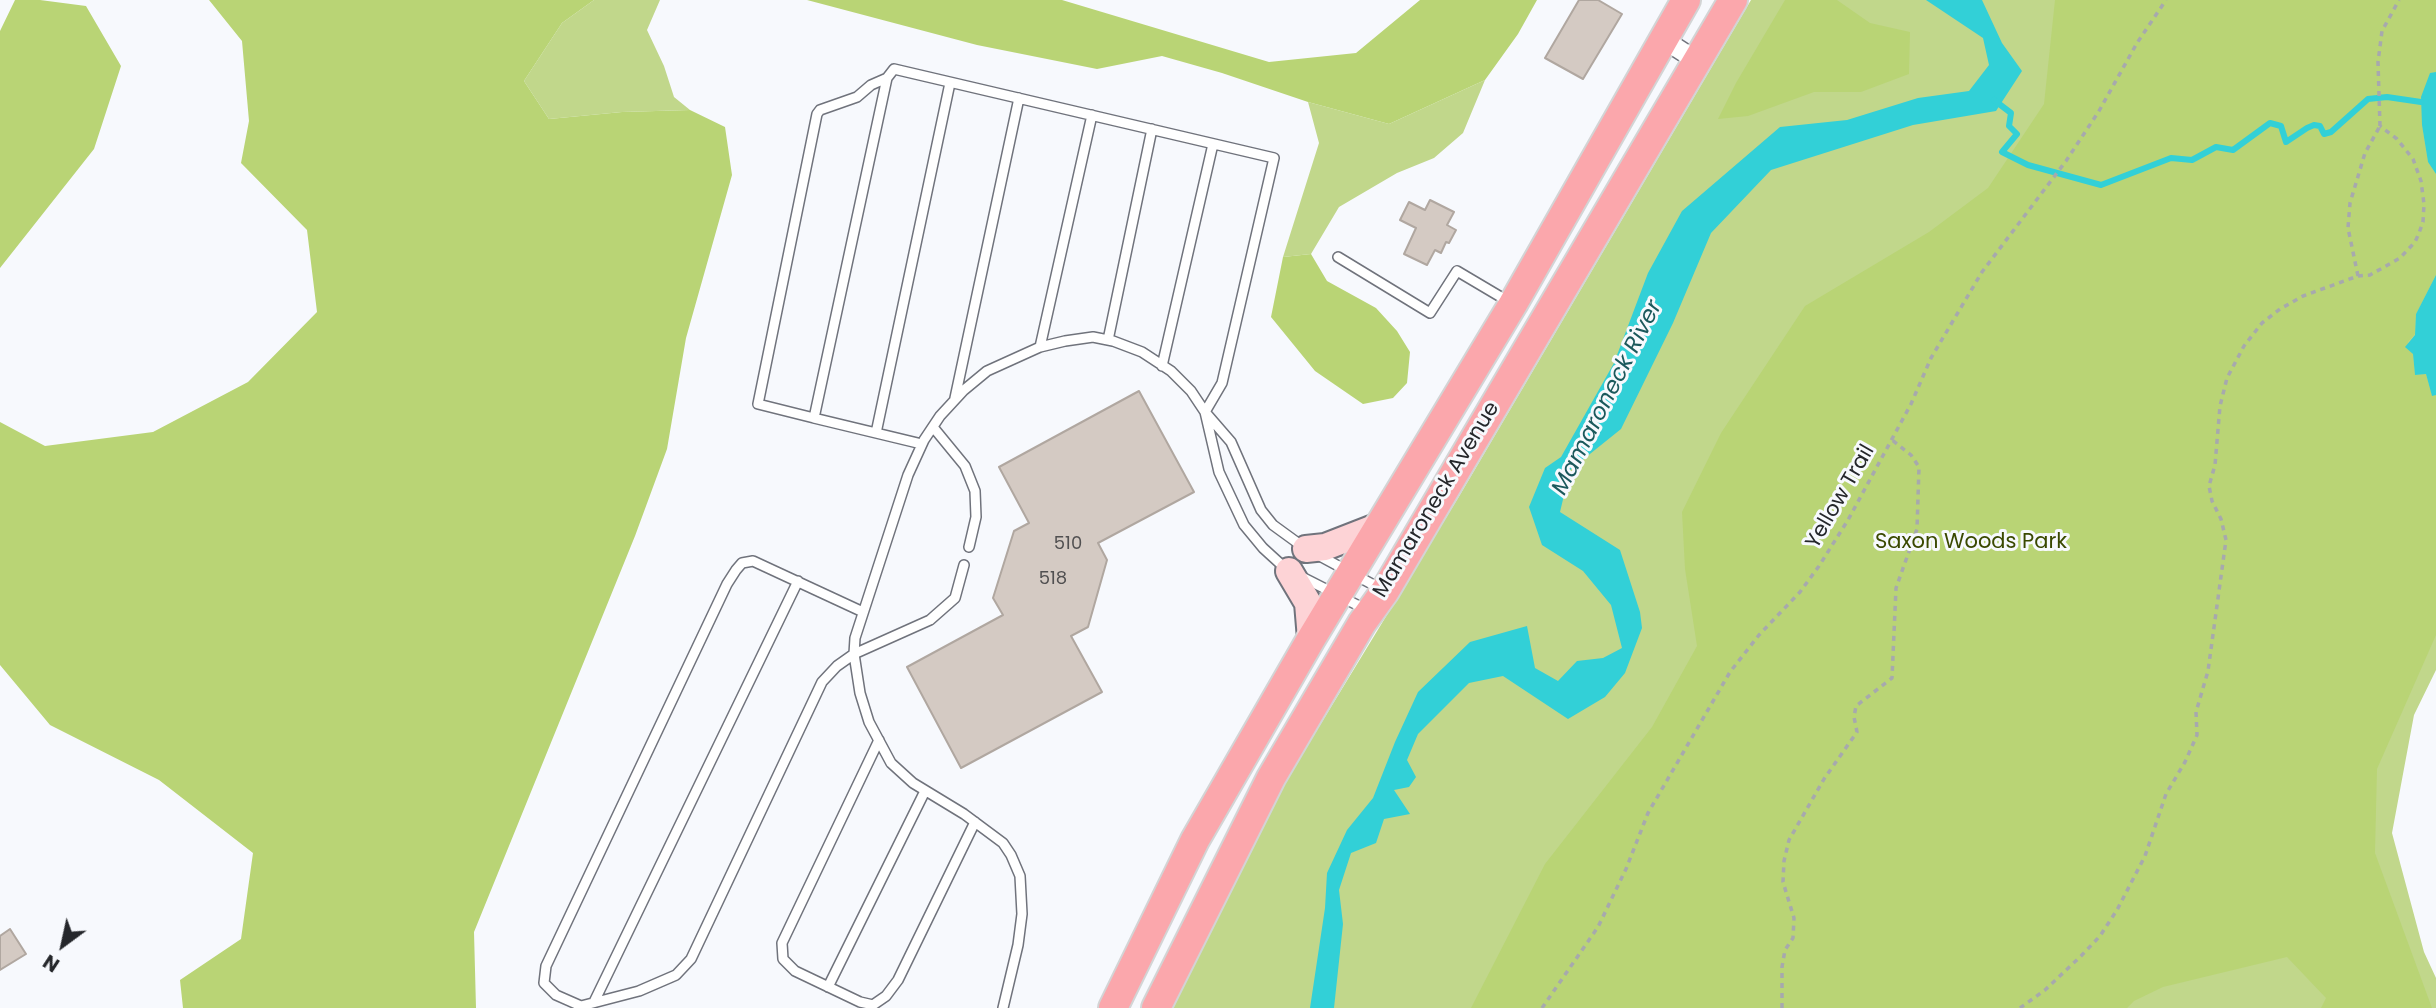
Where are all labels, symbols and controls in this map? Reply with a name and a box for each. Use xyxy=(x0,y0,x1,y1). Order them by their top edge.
water label: Mamaroneck River xyxy=(1547,296,1669,500)
street label: Mamaroneck Avenue xyxy=(1369,398,1505,602)
street label: Yellow Trail xyxy=(1801,441,1881,553)
park label: Saxon Woods Park xyxy=(1875,530,2067,556)
house number: 510 xyxy=(1054,533,1082,555)
house number: 518 xyxy=(1039,568,1067,590)
north arrow xyxy=(28,910,98,980)
text: N xyxy=(38,948,65,978)

